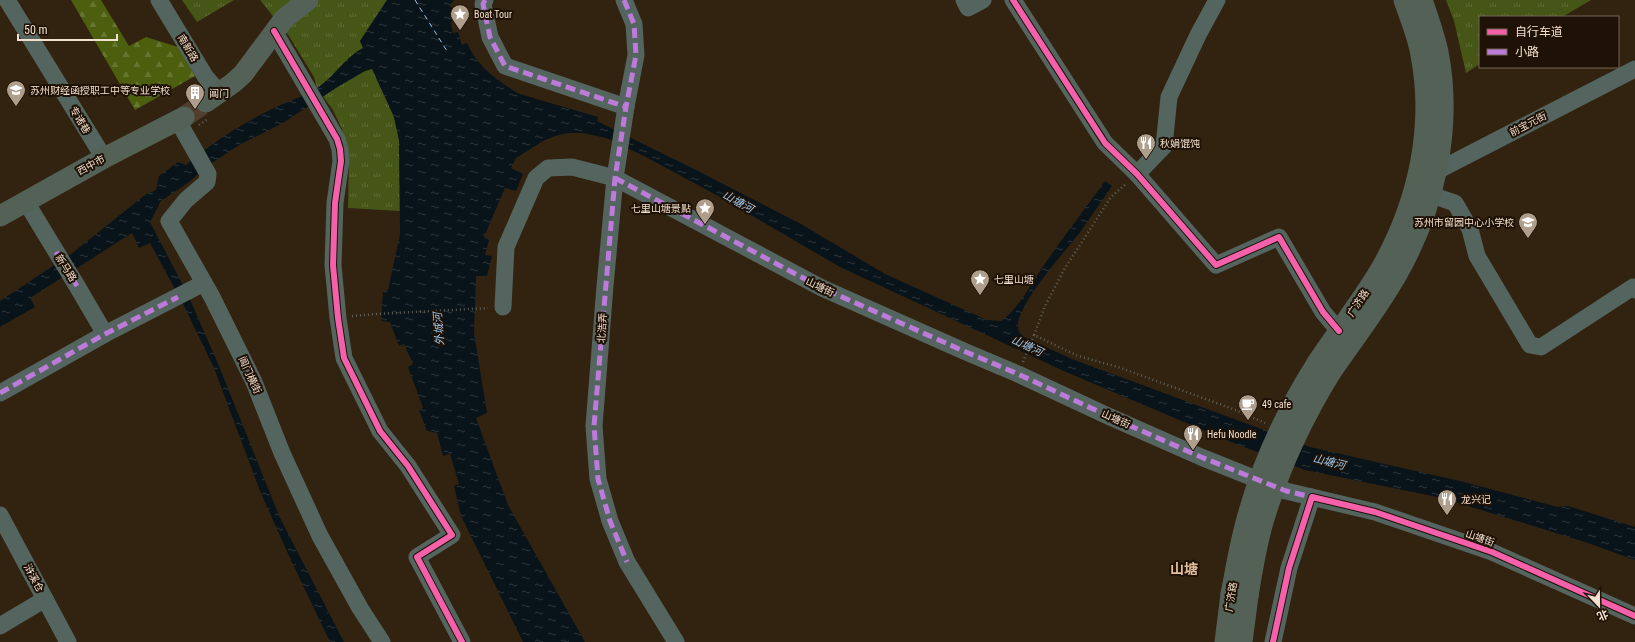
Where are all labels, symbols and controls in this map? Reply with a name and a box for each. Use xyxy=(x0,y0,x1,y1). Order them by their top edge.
place icon: Boat Tour xyxy=(449,3,471,31)
place label: Boat Tour xyxy=(474,9,512,20)
scale bar xyxy=(18,16,117,42)
legend xyxy=(1479,16,1619,68)
text: 50 m xyxy=(24,23,48,37)
text: 自行车道 xyxy=(1515,25,1563,39)
street label: 南新路 xyxy=(176,32,200,64)
text: 小路 xyxy=(1515,45,1539,59)
school or university icon: 苏州财经函授职工中等专业学校 xyxy=(5,79,27,107)
building icon: 阊门 xyxy=(184,82,206,110)
place label: 苏州财经函授职工中等专业学校 xyxy=(30,85,170,96)
place label: 阊门 xyxy=(209,88,229,99)
street label: 专诸巷 xyxy=(68,104,92,136)
street label: 前宝元街 xyxy=(1508,110,1548,138)
restaurant icon: 秋娟馄饨 xyxy=(1135,132,1157,160)
place label: 秋娟馄饨 xyxy=(1160,138,1200,149)
street label: 西中市 xyxy=(75,153,107,177)
water label: 山塘河 xyxy=(720,188,757,217)
place icon: 七里山塘景點 xyxy=(694,197,716,225)
place label: 七里山塘景點 xyxy=(631,203,691,214)
school or university icon: 苏州市留园中心小学校 xyxy=(1517,211,1539,239)
place label: 苏州市留园中心小学校 xyxy=(1414,217,1514,228)
street label: 新马路 xyxy=(53,252,79,284)
place icon: 七里山塘 xyxy=(969,268,991,296)
place label: 七里山塘 xyxy=(994,274,1034,285)
street label: 山塘街 xyxy=(804,275,836,299)
street label: 广济路 xyxy=(1345,287,1371,319)
water label: 外城河 xyxy=(431,310,447,346)
street label: 北浩弄 xyxy=(595,313,609,343)
water label: 山塘河 xyxy=(1009,333,1047,360)
street label: 阊门横街 xyxy=(237,355,263,395)
cafe icon: 49 cafe xyxy=(1237,393,1259,421)
place label: 49 cafe xyxy=(1262,399,1292,410)
street label: 山塘街 xyxy=(1100,408,1132,430)
restaurant icon: Hefu Noodle xyxy=(1182,423,1204,451)
place label: Hefu Noodle xyxy=(1207,429,1257,440)
water label: 山塘河 xyxy=(1311,452,1349,473)
restaurant icon: 龙兴记 xyxy=(1436,488,1458,516)
place label: 龙兴记 xyxy=(1461,494,1491,505)
street label: 山塘街 xyxy=(1464,528,1496,548)
district label: 山塘 xyxy=(1170,561,1198,577)
street label: 浒溪仓 xyxy=(22,562,46,594)
street label: 广济路 xyxy=(1223,581,1239,613)
north arrow xyxy=(1579,586,1619,626)
text: 北 xyxy=(1595,607,1610,623)

